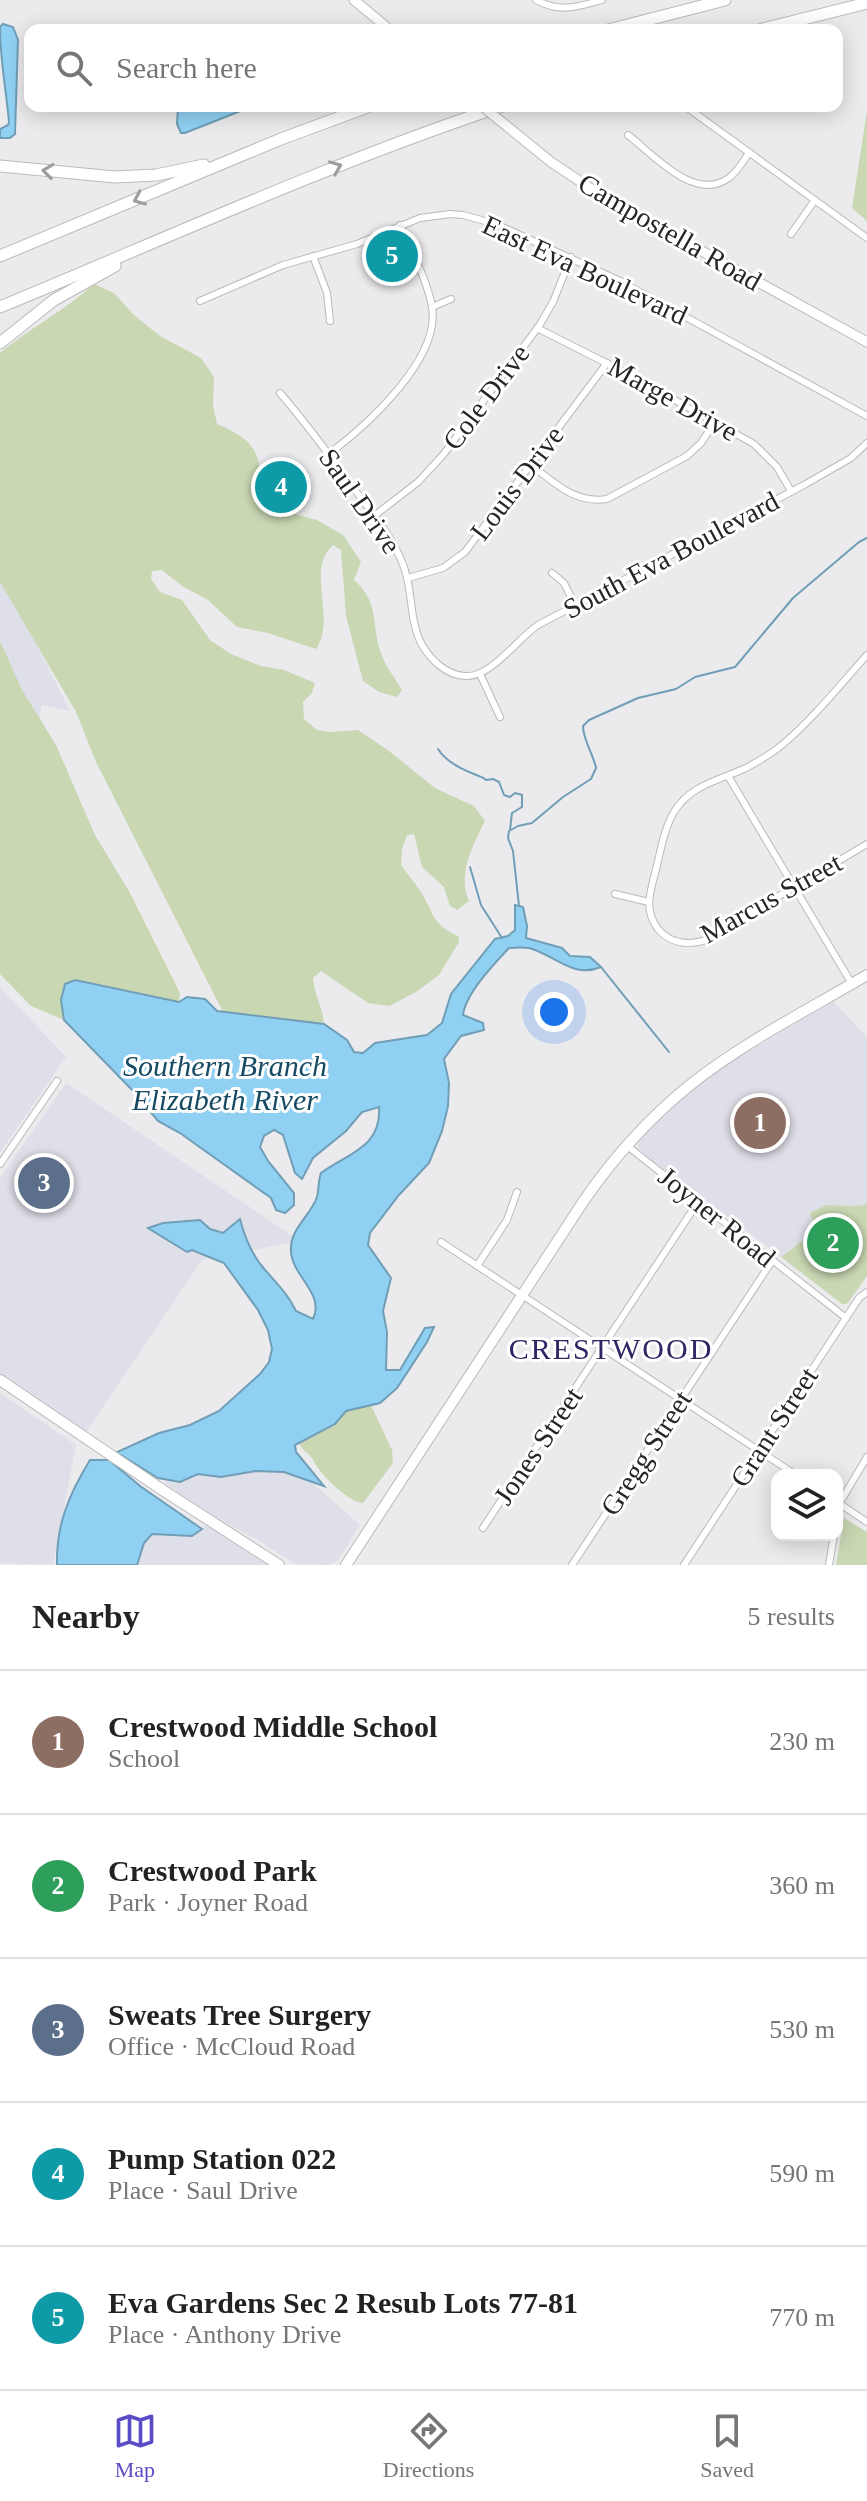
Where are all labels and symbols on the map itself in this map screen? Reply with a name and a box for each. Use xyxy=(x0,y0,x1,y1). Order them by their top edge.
one-way arrow xyxy=(328,160,342,177)
one-way arrow xyxy=(42,163,55,180)
street label: Campostella Road xyxy=(573,167,767,297)
one-way arrow xyxy=(132,189,147,205)
street label: East Eva Boulevard xyxy=(478,209,692,331)
pin: 5 xyxy=(366,226,418,286)
street label: Cole Drive xyxy=(436,338,536,456)
street label: Marge Drive xyxy=(603,351,743,447)
street label: Louis Drive xyxy=(464,420,570,546)
street label: Saul Drive xyxy=(313,443,407,559)
pin: 4 xyxy=(255,457,307,517)
street label: South Eva Boulevard xyxy=(558,485,784,625)
street label: Marcus Street xyxy=(695,846,847,949)
your location xyxy=(534,992,574,1032)
water label: Southern Branch Elizabeth River xyxy=(123,1049,327,1116)
pin: 1 xyxy=(734,1093,786,1153)
pin: 3 xyxy=(18,1153,70,1213)
street label: Joyner Road xyxy=(653,1161,781,1273)
pin: 2 xyxy=(807,1213,859,1273)
district label: CRESTWOOD xyxy=(509,1332,713,1365)
street label: Grant Street xyxy=(724,1361,824,1492)
street label: Jones Street xyxy=(488,1381,589,1510)
street label: Gregg Street xyxy=(594,1385,698,1521)

